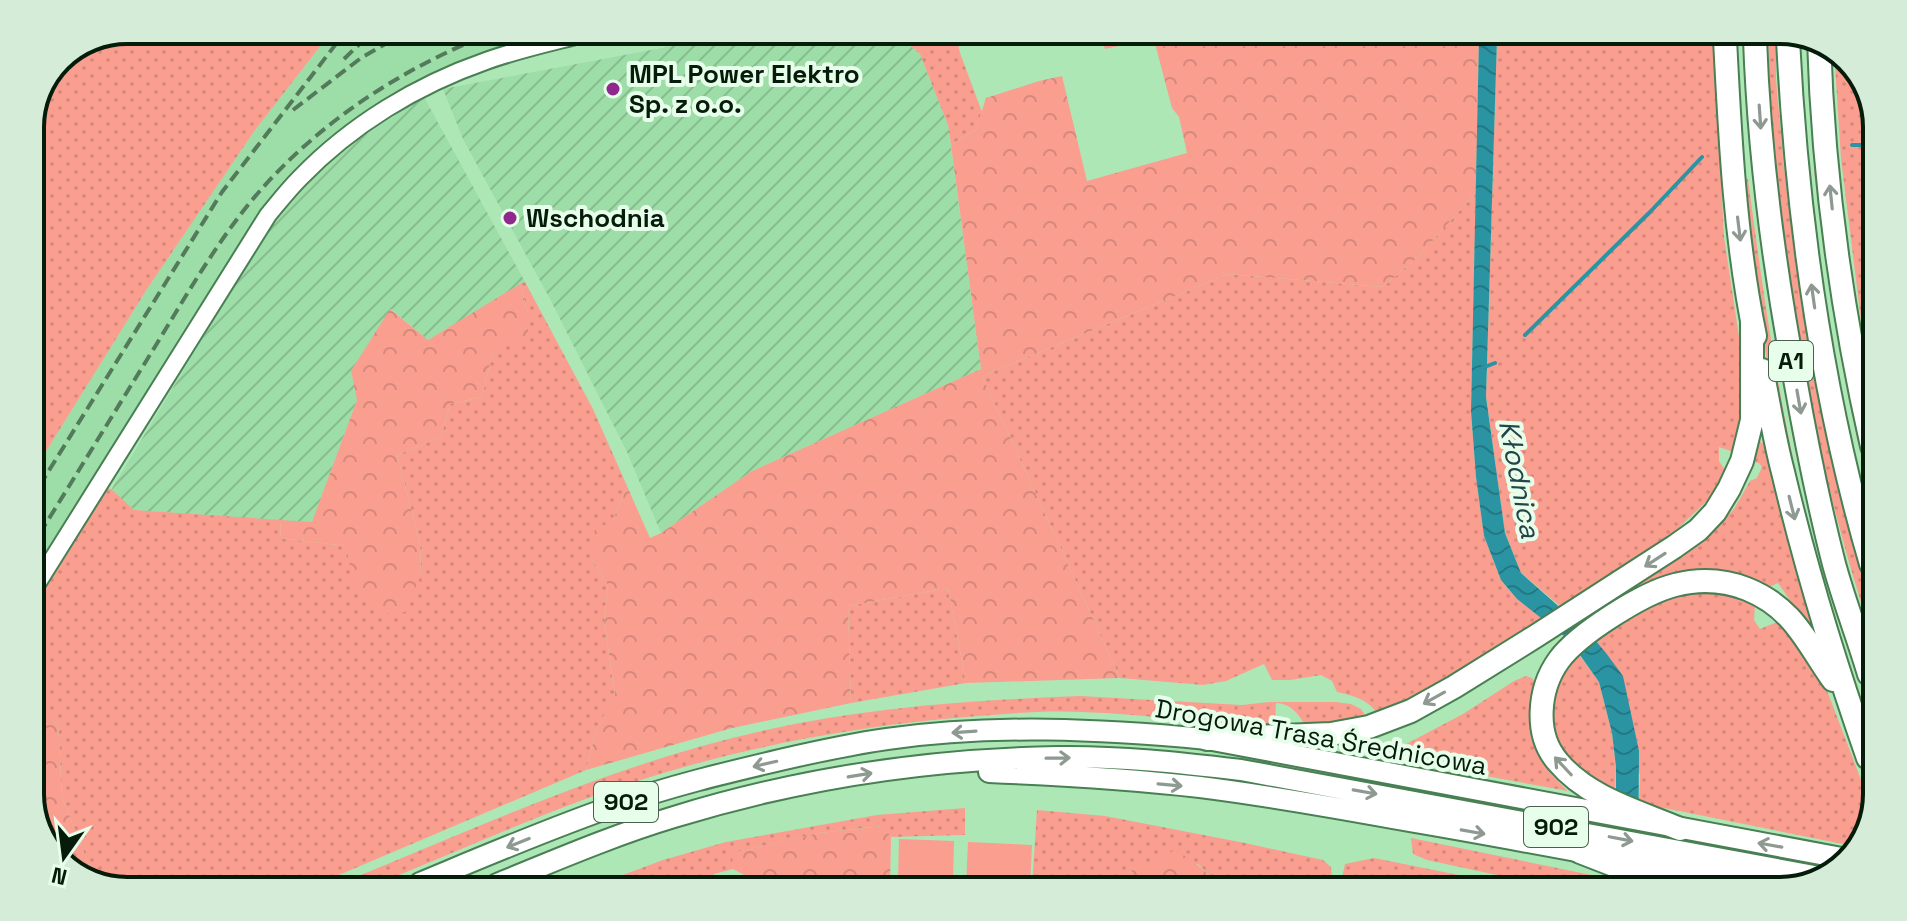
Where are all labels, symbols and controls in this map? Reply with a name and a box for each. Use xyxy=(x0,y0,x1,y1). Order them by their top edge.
place label: MPL Power Elektro Sp. z o.o. xyxy=(629,57,860,121)
marker: MPL Power Elektro Sp. z o.o. xyxy=(604,80,622,98)
one-way arrow xyxy=(1752,103,1767,130)
one-way arrow xyxy=(1823,184,1838,211)
place label: Wschodnia xyxy=(526,201,665,235)
marker: Wschodnia xyxy=(501,209,519,227)
one-way arrow xyxy=(1732,215,1747,242)
one-way arrow xyxy=(1805,284,1820,309)
road number: A1 xyxy=(1769,341,1813,381)
one-way arrow xyxy=(1792,389,1807,415)
water label: Kłodnica xyxy=(1491,417,1549,542)
one-way arrow xyxy=(1785,495,1800,521)
one-way arrow xyxy=(1644,552,1666,569)
street label: Drogowa Trasa Średnicowa xyxy=(1153,691,1489,783)
one-way arrow xyxy=(1423,691,1447,706)
one-way arrow xyxy=(951,725,978,740)
one-way arrow xyxy=(1044,750,1071,766)
one-way arrow xyxy=(1553,756,1572,776)
one-way arrow xyxy=(752,757,778,772)
one-way arrow xyxy=(847,767,872,782)
one-way arrow xyxy=(1157,777,1183,792)
road number: 902 xyxy=(594,782,658,822)
one-way arrow xyxy=(1352,785,1377,800)
road number: 902 xyxy=(1524,807,1588,847)
north arrow xyxy=(24,817,104,897)
one-way arrow xyxy=(1460,825,1485,840)
one-way arrow xyxy=(1607,832,1633,847)
one-way arrow xyxy=(506,837,530,851)
one-way arrow xyxy=(1758,837,1784,852)
text: N xyxy=(49,861,70,892)

